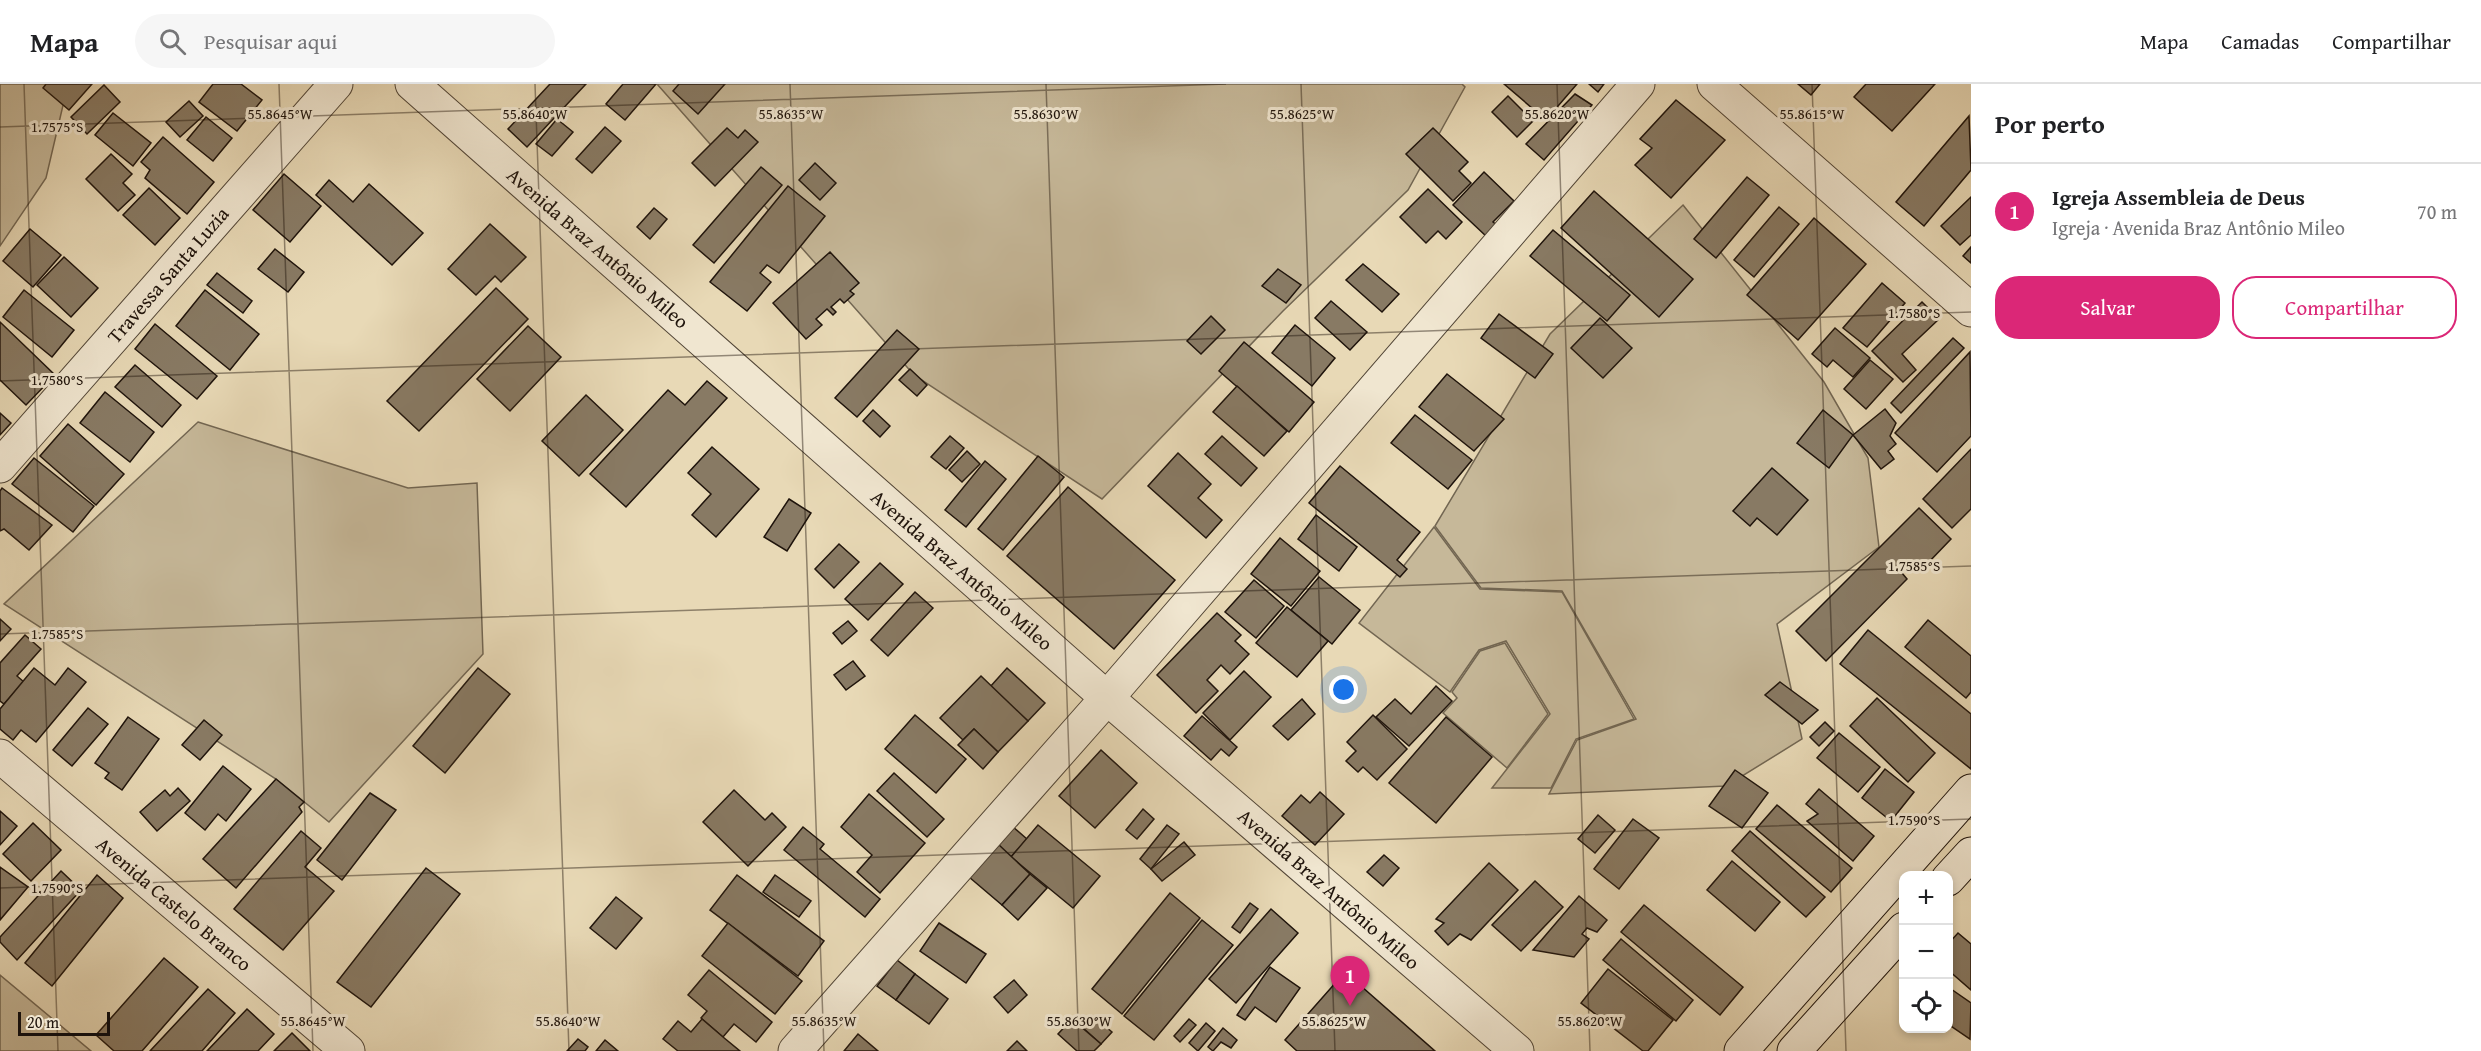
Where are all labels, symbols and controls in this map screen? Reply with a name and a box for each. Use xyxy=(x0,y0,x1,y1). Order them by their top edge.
search box xyxy=(135,14,555,68)
text: Mapa xyxy=(30,21,99,62)
icon: search xyxy=(156,25,189,58)
text: Pesquisar aqui xyxy=(204,25,337,57)
text: Mapa xyxy=(2140,26,2188,57)
text: Camadas xyxy=(2221,26,2299,57)
text: Compartilhar xyxy=(2332,26,2451,57)
text: 55.8645°W xyxy=(247,103,313,124)
text: 55.8640°W xyxy=(502,103,568,124)
text: 55.8635°W xyxy=(758,103,824,124)
text: 55.8630°W xyxy=(1013,103,1079,124)
text: 55.8625°W xyxy=(1269,103,1335,124)
text: 55.8620°W xyxy=(1524,103,1590,124)
text: 55.8615°W xyxy=(1779,103,1845,124)
text: Por perto xyxy=(1995,104,2105,143)
text: 1.7575°S xyxy=(31,116,83,137)
street label: Avenida Braz Antônio Mileo xyxy=(501,160,696,335)
text: Igreja Assembleia de Deus xyxy=(2052,181,2305,213)
text: 1 xyxy=(2009,197,2020,226)
text: 70 m xyxy=(2417,197,2457,226)
street label: Travessa Santa Luzia xyxy=(100,200,236,349)
text: Igreja · Avenida Braz Antônio Mileo xyxy=(2052,213,2345,242)
button: Salvar xyxy=(1995,276,2220,339)
button: Compartilhar xyxy=(2232,276,2457,339)
text: 1.7580°S xyxy=(1888,302,1940,323)
text: 1.7580°S xyxy=(31,369,83,390)
street label: Avenida Braz Antônio Mileo xyxy=(865,482,1060,657)
text: 1.7585°S xyxy=(1888,555,1940,576)
text: 1.7585°S xyxy=(31,623,83,644)
your location xyxy=(1329,675,1358,704)
street label: Avenida Braz Antônio Mileo xyxy=(1232,801,1427,976)
text: 1.7590°S xyxy=(1888,809,1940,830)
street label: Avenida Castelo Branco xyxy=(90,830,259,978)
map controls xyxy=(1899,871,1953,1033)
button: + xyxy=(1899,871,1953,925)
text: 1.7590°S xyxy=(31,877,83,898)
button: − xyxy=(1899,925,1953,979)
pin: 1 xyxy=(1330,956,1370,1006)
button: locate xyxy=(1899,979,1953,1033)
scale bar xyxy=(18,1009,110,1036)
text: 20 m xyxy=(27,1010,59,1034)
text: 55.8645°W xyxy=(280,1010,346,1031)
text: 55.8640°W xyxy=(535,1010,601,1031)
text: 55.8635°W xyxy=(791,1010,857,1031)
text: 55.8630°W xyxy=(1046,1010,1112,1031)
text: 55.8625°W xyxy=(1301,1010,1367,1031)
text: 55.8620°W xyxy=(1557,1010,1623,1031)

